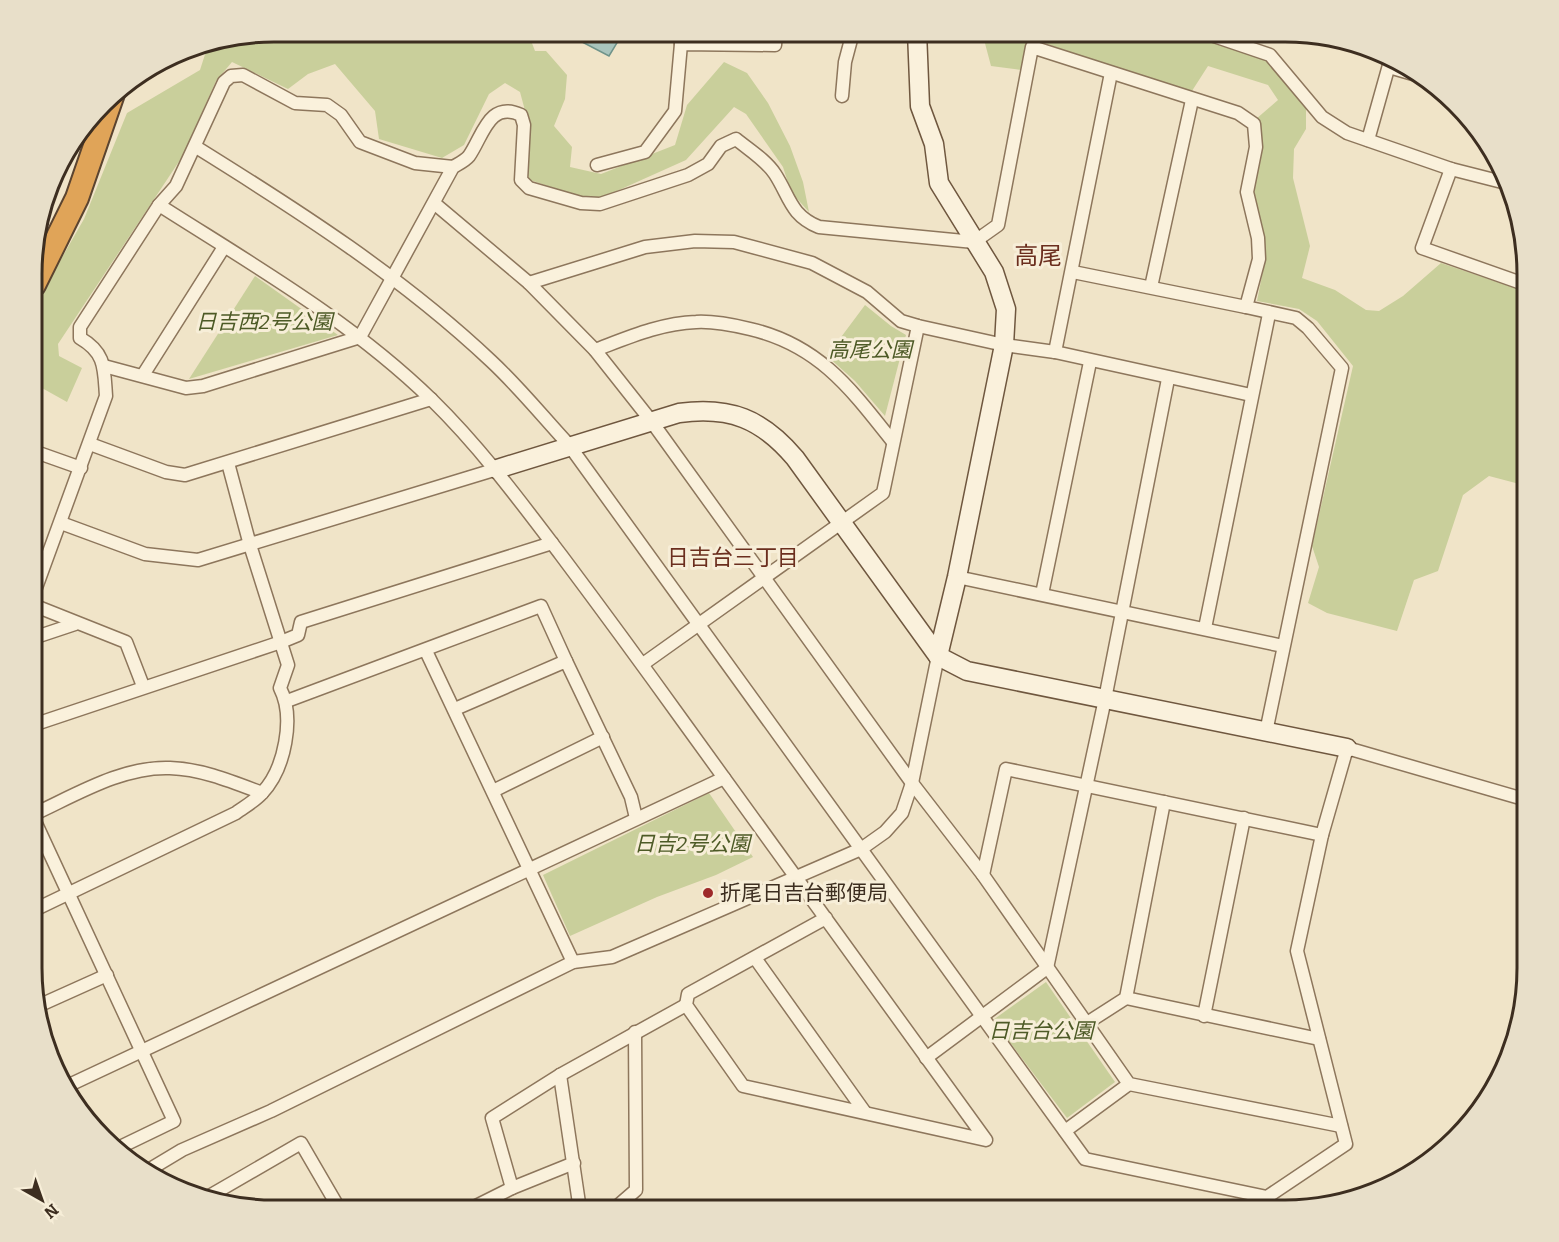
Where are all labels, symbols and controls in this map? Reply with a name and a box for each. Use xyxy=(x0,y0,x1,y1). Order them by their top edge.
district label: 高尾 xyxy=(1014,242,1062,270)
park label: 日吉西2号公園 xyxy=(195,309,336,335)
park label: 高尾公園 xyxy=(828,337,915,363)
district label: 日吉台三丁目 xyxy=(667,544,799,571)
park label: 日吉2号公園 xyxy=(634,831,753,857)
place label: 折尾日吉台郵便局 xyxy=(720,880,888,906)
marker: 折尾日吉台郵便局 xyxy=(701,886,715,900)
park label: 日吉台公園 xyxy=(989,1018,1096,1044)
north arrow xyxy=(12,1170,72,1230)
text: N xyxy=(40,1200,62,1222)

